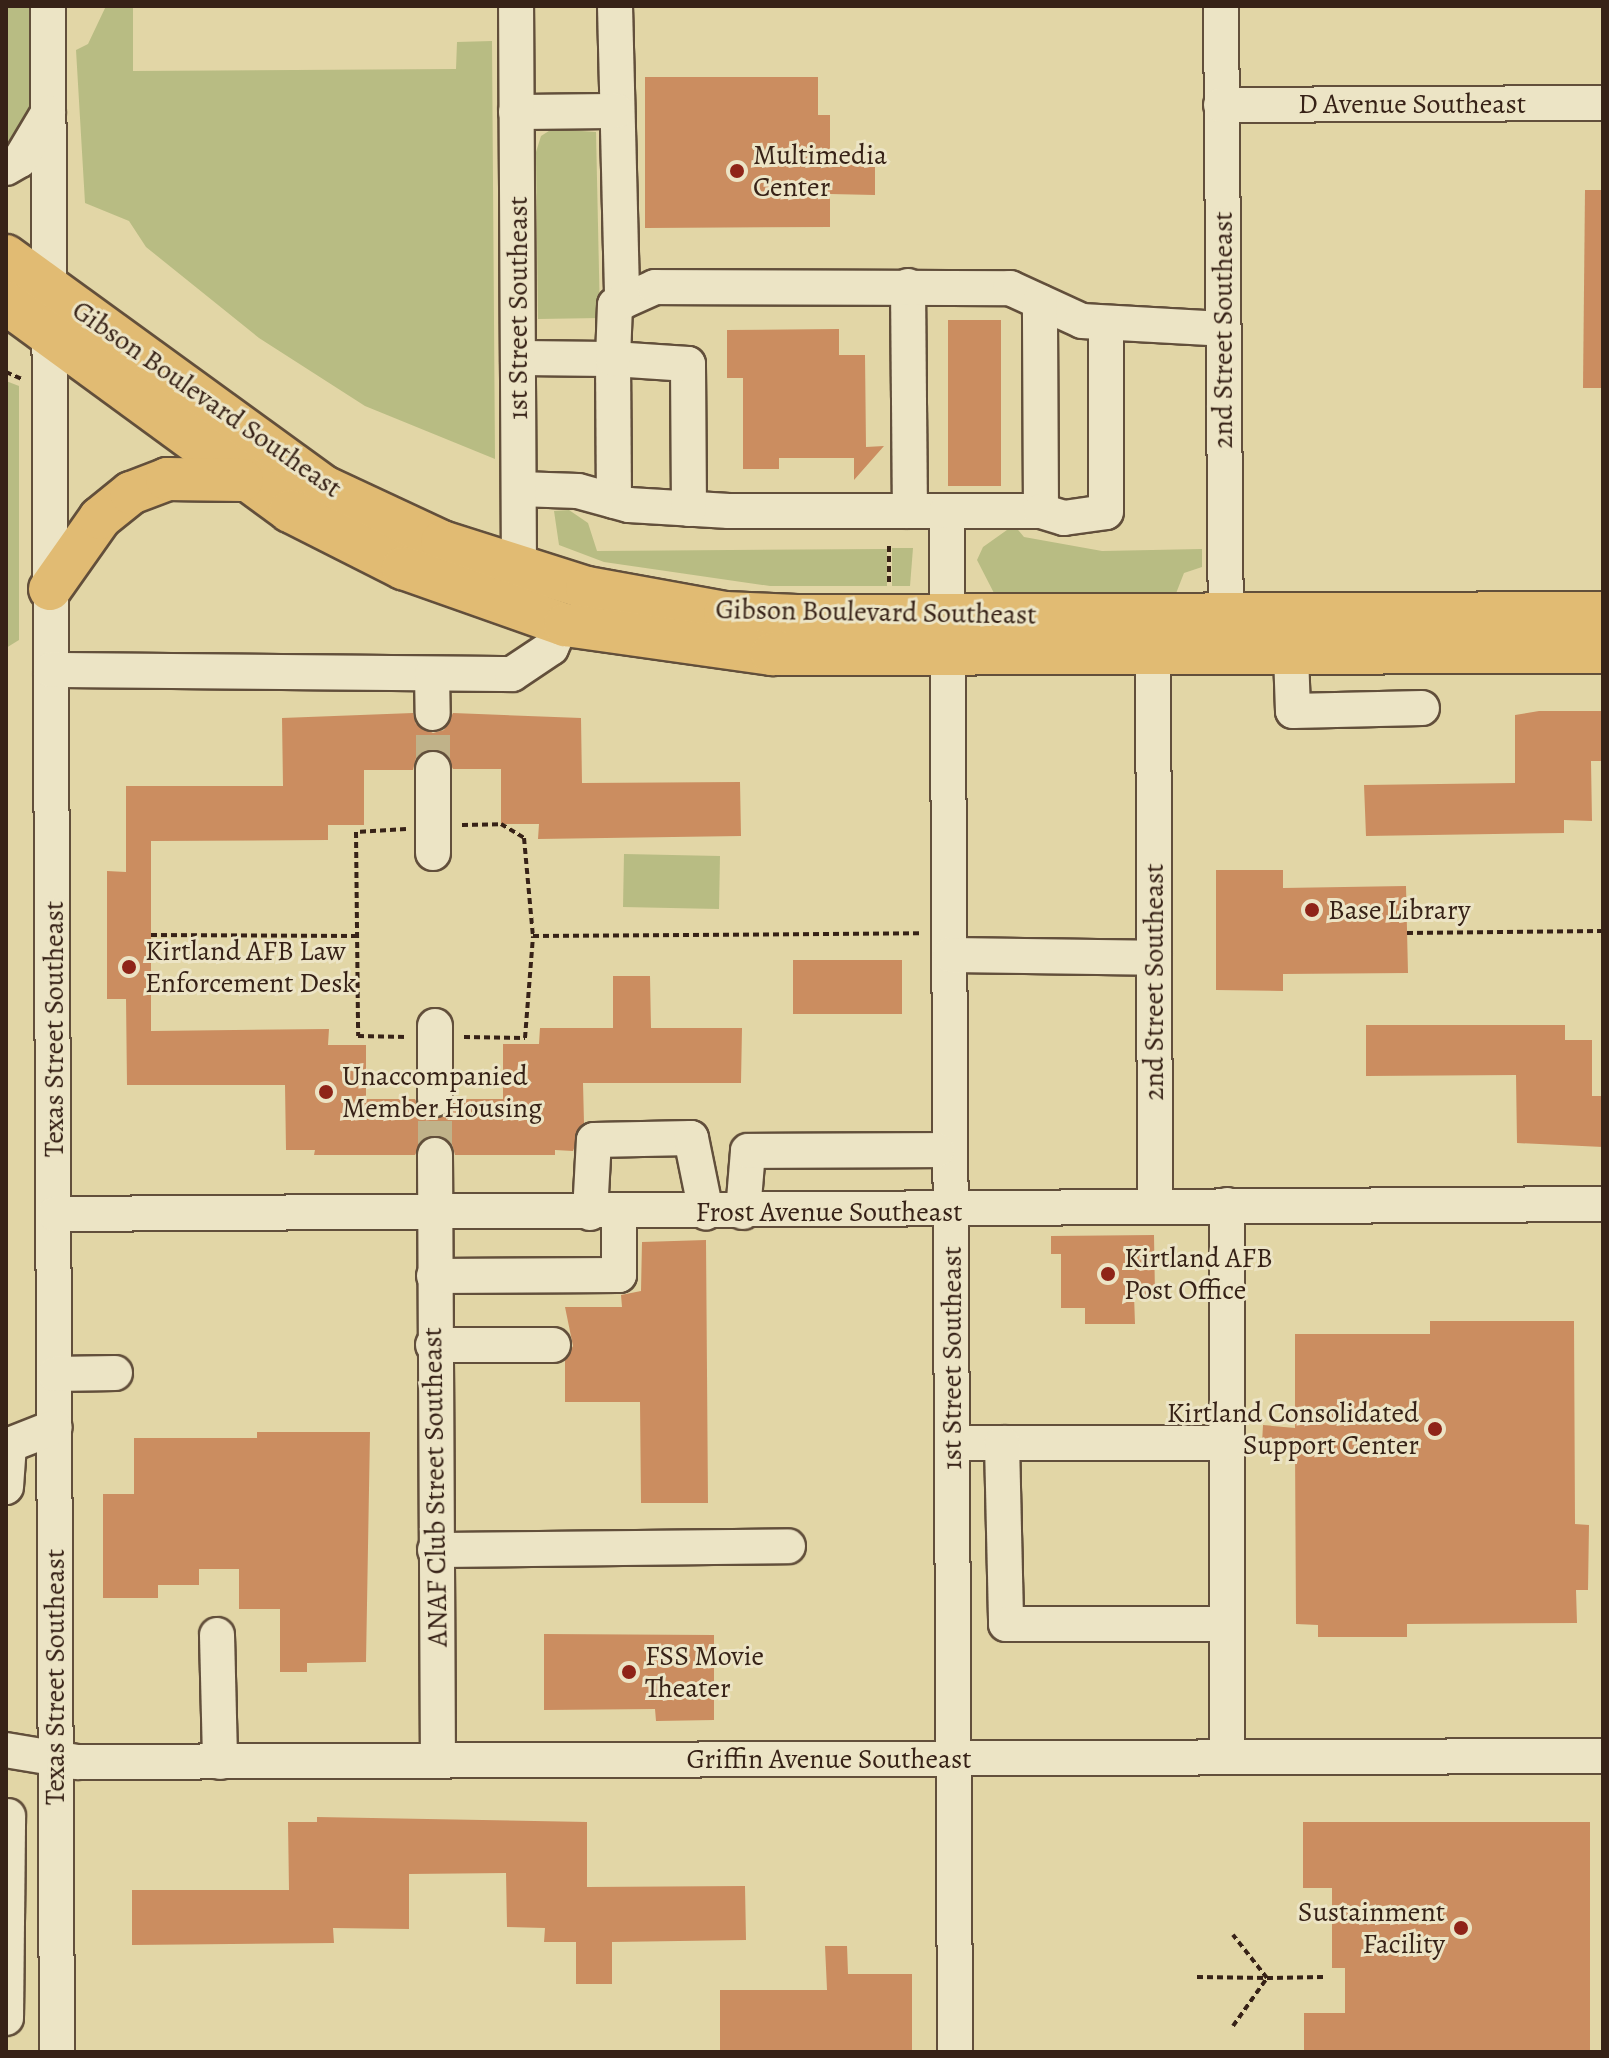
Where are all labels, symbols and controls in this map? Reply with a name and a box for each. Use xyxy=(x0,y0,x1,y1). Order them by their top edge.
street label: D Avenue Southeast xyxy=(1298,87,1526,121)
place label: Multimedia Center xyxy=(753,138,887,204)
marker: Multimedia Center xyxy=(728,162,746,180)
street label: 1st Street Southeast xyxy=(501,196,535,420)
street label: 2nd Street Southeast xyxy=(1206,211,1240,449)
street label: Gibson Boulevard Southeast xyxy=(66,293,348,505)
street label: Gibson Boulevard Southeast xyxy=(715,592,1037,632)
street label: 2nd Street Southeast xyxy=(1137,863,1171,1101)
place label: Base Library xyxy=(1328,893,1471,927)
street label: Texas Street Southeast xyxy=(37,901,71,1157)
marker: Base Library xyxy=(1303,901,1321,919)
place label: Kirtland AFB Law Enforcement Desk xyxy=(145,934,357,1000)
marker: Kirtland AFB Law Enforcement Desk xyxy=(120,958,138,976)
place label: Unaccompanied Member Housing xyxy=(342,1059,542,1125)
marker: Unaccompanied Member Housing xyxy=(317,1083,335,1101)
street label: Frost Avenue Southeast xyxy=(696,1195,962,1229)
place label: Kirtland AFB Post Office xyxy=(1124,1241,1273,1307)
street label: 1st Street Southeast xyxy=(935,1246,969,1470)
marker: Kirtland AFB Post Office xyxy=(1099,1265,1117,1283)
street label: ANAF Club Street Southeast xyxy=(415,1327,455,1647)
place label: Kirtland Consolidated Support Center xyxy=(1167,1396,1419,1462)
marker: Kirtland Consolidated Support Center xyxy=(1426,1420,1444,1438)
street label: Texas Street Southeast xyxy=(38,1549,72,1805)
place label: FSS Movie Theater xyxy=(645,1639,764,1705)
marker: FSS Movie Theater xyxy=(620,1663,638,1681)
street label: Griffin Avenue Southeast xyxy=(686,1742,972,1776)
place label: Sustainment Facility xyxy=(1298,1895,1445,1961)
marker: Sustainment Facility xyxy=(1452,1919,1470,1937)

